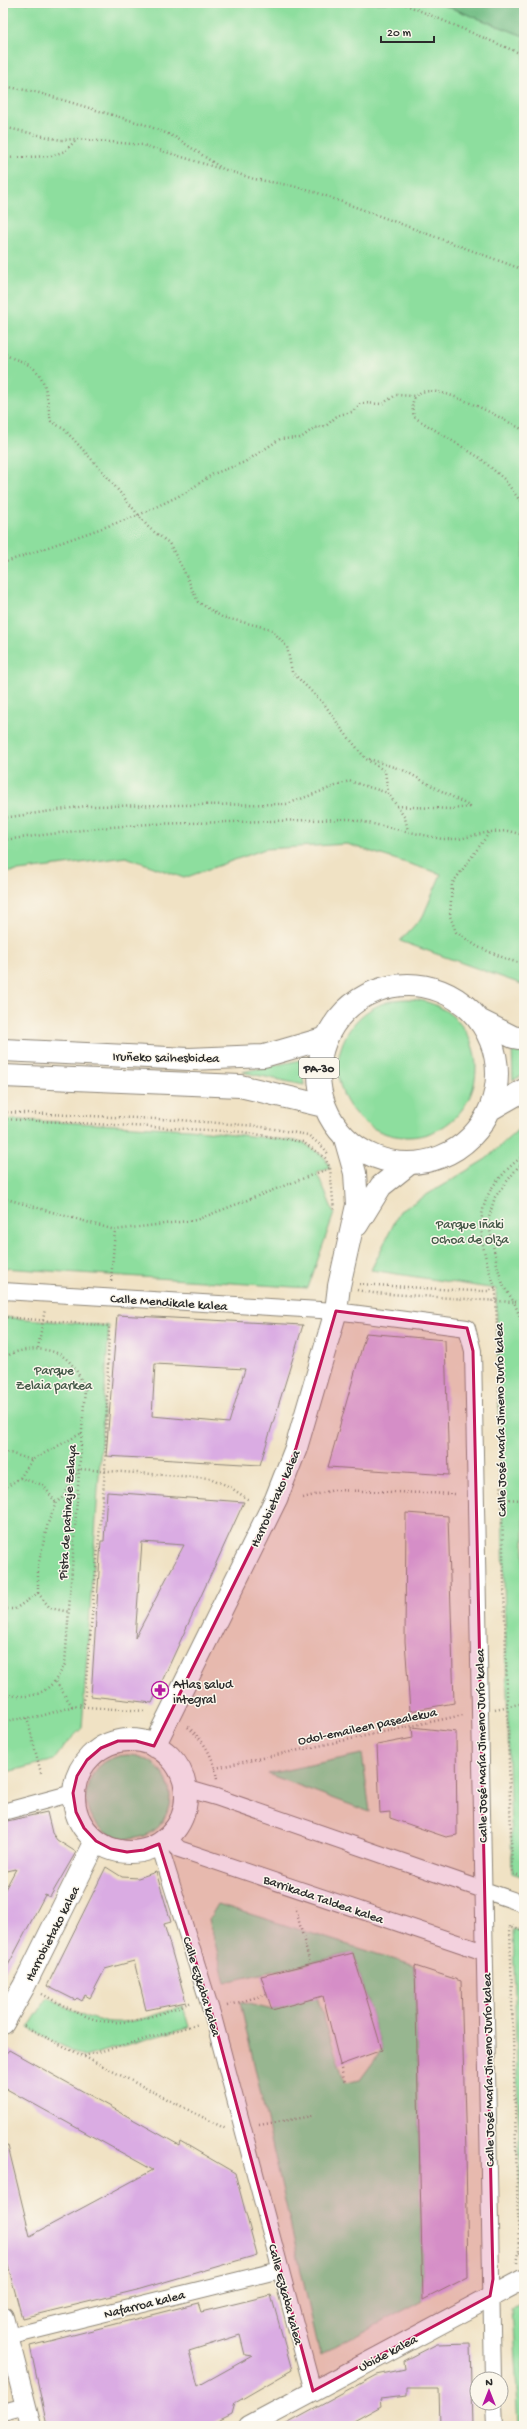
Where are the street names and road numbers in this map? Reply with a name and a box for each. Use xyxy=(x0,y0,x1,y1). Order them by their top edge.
street label: Iruñeko saihesbidea xyxy=(112,1050,220,1067)
road number: PA-30 xyxy=(299,1058,339,1078)
street label: Calle Mendikale kalea xyxy=(110,1292,229,1315)
street label: Calle José María Jimeno Jurío kalea xyxy=(492,1322,511,1517)
street label: Pista de patinaje Zelaya xyxy=(56,1443,81,1581)
street label: Harrobietako kalea xyxy=(248,1447,305,1550)
street label: Calle José María Jimeno Jurío kalea xyxy=(473,1648,492,1843)
street label: Odol-emaileen pasealekua xyxy=(297,1705,439,1750)
street label: Barrikada Taldea kalea xyxy=(260,1872,386,1928)
street label: Harrobietako kalea xyxy=(23,1883,84,1984)
street label: Calle Ezkaba kalea xyxy=(178,1935,223,2039)
street label: Calle José María Jimeno Jurío kalea xyxy=(480,1972,499,2167)
street label: Calle Ezkaba kalea xyxy=(264,2243,305,2347)
street label: Nafarroa kalea xyxy=(103,2288,187,2323)
street label: Ubide kalea xyxy=(356,2332,421,2376)

